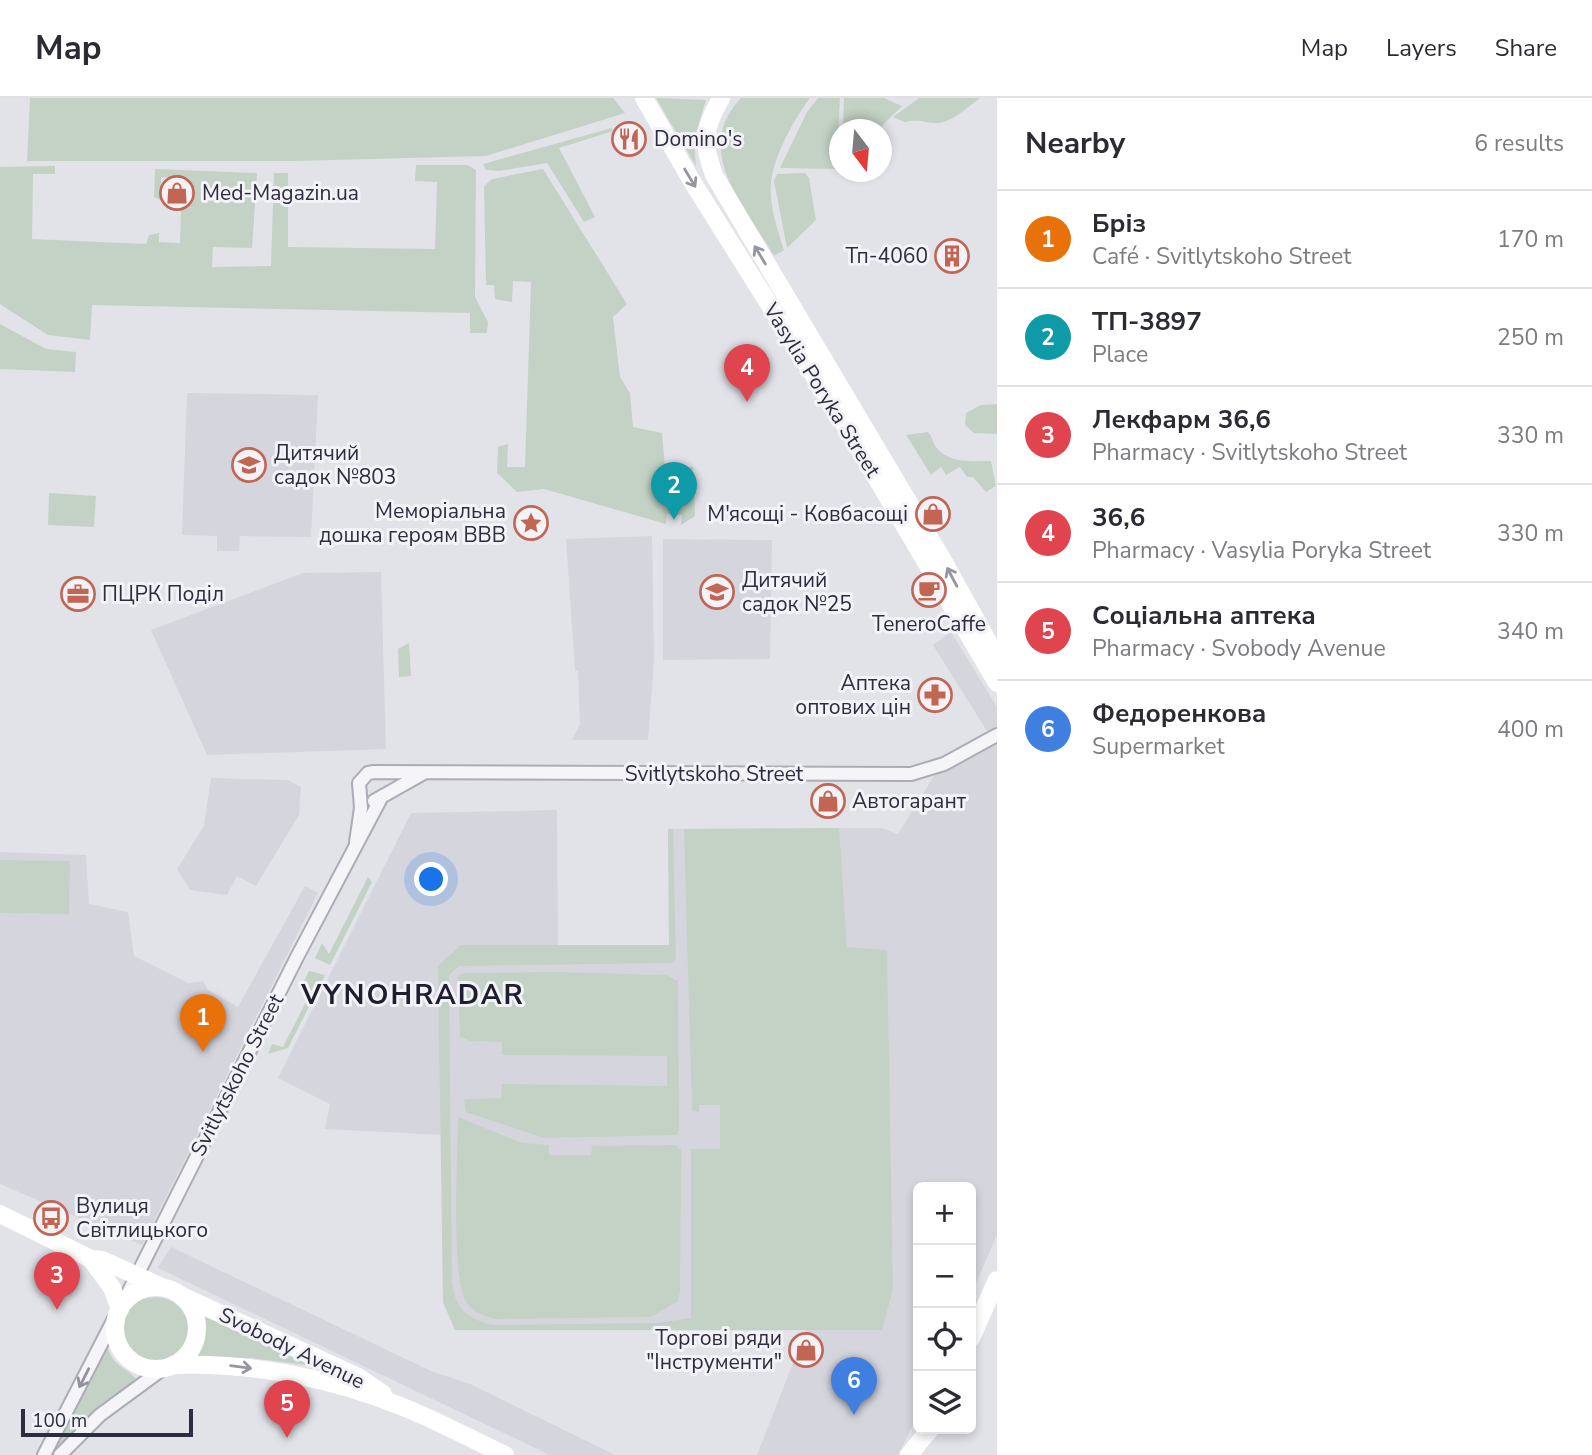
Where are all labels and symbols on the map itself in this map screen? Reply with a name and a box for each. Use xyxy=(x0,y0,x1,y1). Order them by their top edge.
north arrow xyxy=(829,119,892,182)
restaurant icon: Domino's xyxy=(610,120,648,158)
place label: Domino's xyxy=(654,125,742,153)
one-way arrow xyxy=(683,168,697,188)
shop icon: Med-Magazin.ua xyxy=(158,174,196,212)
place label: Med-Magazin.ua xyxy=(202,179,359,207)
building icon: Тп-4060 xyxy=(933,237,971,275)
place label: Тп-4060 xyxy=(845,242,928,270)
one-way arrow xyxy=(753,246,767,266)
street label: Vasylia Poryka Street xyxy=(757,297,887,483)
pin: 4 xyxy=(724,344,770,402)
place label: Дитячий садок №803 xyxy=(274,439,396,491)
school or university icon: Дитячий садок №803 xyxy=(230,446,268,484)
pin: 2 xyxy=(651,462,697,520)
shop icon: М'ясощі - Ковбасощі xyxy=(914,495,952,533)
place label: Меморіальна дошка героям ВВВ xyxy=(319,497,506,549)
place label: М'ясощі - Ковбасощі xyxy=(707,500,908,528)
place icon: Меморіальна дошка героям ВВВ xyxy=(512,504,550,542)
place label: Дитячий садок №25 xyxy=(742,566,852,618)
one-way arrow xyxy=(945,567,959,588)
cafe icon: TeneroCaffe xyxy=(910,571,948,609)
school or university icon: Дитячий садок №25 xyxy=(698,573,736,611)
office icon: ПЦРК Поділ xyxy=(59,575,97,613)
place label: ПЦРК Поділ xyxy=(102,580,224,608)
place label: TeneroCaffe xyxy=(872,610,986,638)
place label: Аптека оптових цін xyxy=(795,669,911,721)
pharmacy icon: Аптека оптових цін xyxy=(916,676,954,714)
street label: Svitlytskoho Street xyxy=(625,760,804,788)
shop icon: Автогарант xyxy=(809,782,847,820)
place label: Автогарант xyxy=(852,787,967,815)
your location xyxy=(414,862,448,896)
district label: VYNOHRADAR xyxy=(300,976,525,1014)
street label: Svitlytskoho Street xyxy=(184,989,290,1161)
pin: 1 xyxy=(180,994,226,1052)
place label: Вулиця Світлицького xyxy=(76,1192,208,1244)
bus stop icon: Вулиця Світлицького xyxy=(32,1199,70,1237)
pin: 3 xyxy=(34,1252,80,1310)
street label: Svobody Avenue xyxy=(214,1301,370,1395)
place label: Торгові ряди "Інструменти" xyxy=(646,1324,782,1376)
shop icon: Торгові ряди "Інструменти" xyxy=(787,1331,825,1369)
pin: 6 xyxy=(831,1357,877,1415)
one-way arrow xyxy=(229,1360,252,1373)
one-way arrow xyxy=(76,1367,90,1387)
pin: 5 xyxy=(264,1380,310,1438)
scale bar xyxy=(21,1406,192,1438)

